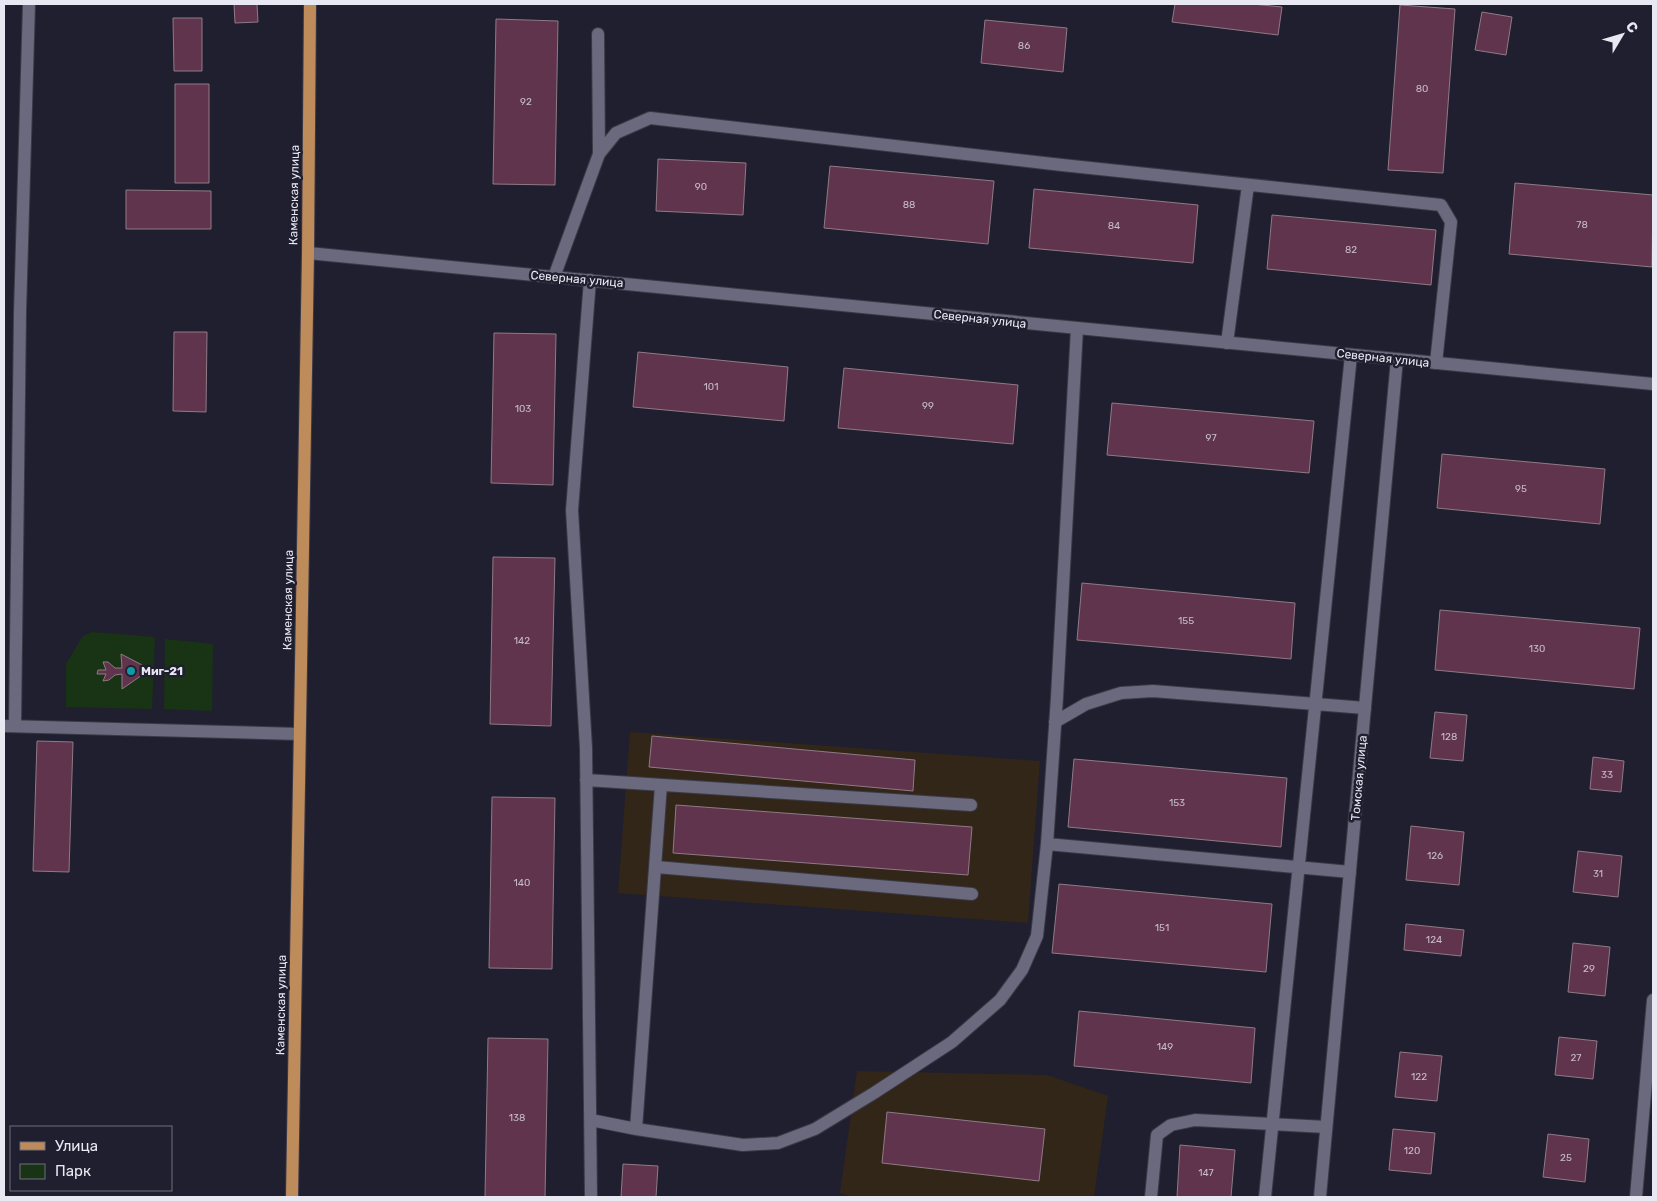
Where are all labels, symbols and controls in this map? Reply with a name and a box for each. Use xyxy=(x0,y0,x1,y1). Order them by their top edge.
north arrow xyxy=(1597,10,1647,60)
text: С xyxy=(1622,18,1642,37)
house number: 86 xyxy=(1018,40,1030,52)
house number: 80 xyxy=(1416,83,1428,95)
house number: 92 xyxy=(520,96,532,108)
street label: Каменская улица xyxy=(286,145,302,245)
house number: 90 xyxy=(695,181,707,193)
house number: 88 xyxy=(903,199,915,211)
house number: 78 xyxy=(1576,219,1588,231)
house number: 84 xyxy=(1108,220,1120,232)
house number: 82 xyxy=(1345,244,1357,256)
street label: Северная улица xyxy=(530,268,624,290)
street label: Северная улица xyxy=(933,307,1027,331)
street label: Северная улица xyxy=(1336,346,1430,370)
house number: 101 xyxy=(704,381,718,393)
house number: 99 xyxy=(922,400,934,412)
house number: 103 xyxy=(515,403,531,415)
house number: 97 xyxy=(1205,432,1217,444)
house number: 95 xyxy=(1515,483,1527,495)
street label: Каменская улица xyxy=(280,550,296,650)
house number: 155 xyxy=(1178,615,1194,627)
house number: 142 xyxy=(514,635,530,647)
house number: 130 xyxy=(1529,643,1545,655)
place label: Миг-21 xyxy=(141,664,183,678)
marker: Миг-21 xyxy=(125,665,137,677)
house number: 128 xyxy=(1441,731,1457,743)
street label: Томская улица xyxy=(1348,735,1370,821)
house number: 33 xyxy=(1601,769,1613,781)
house number: 153 xyxy=(1169,797,1185,809)
house number: 126 xyxy=(1427,850,1443,862)
house number: 31 xyxy=(1593,868,1603,880)
house number: 140 xyxy=(514,877,530,889)
house number: 151 xyxy=(1155,922,1169,934)
house number: 124 xyxy=(1426,934,1442,946)
street label: Каменская улица xyxy=(273,955,289,1055)
house number: 29 xyxy=(1583,963,1595,975)
house number: 149 xyxy=(1157,1041,1173,1053)
house number: 27 xyxy=(1571,1052,1582,1064)
house number: 122 xyxy=(1411,1071,1427,1083)
house number: 138 xyxy=(509,1112,525,1124)
legend xyxy=(10,1126,172,1191)
text: Улица xyxy=(55,1137,98,1155)
house number: 120 xyxy=(1404,1145,1420,1157)
house number: 25 xyxy=(1560,1152,1572,1164)
text: Парк xyxy=(55,1162,91,1180)
house number: 147 xyxy=(1198,1167,1214,1179)

